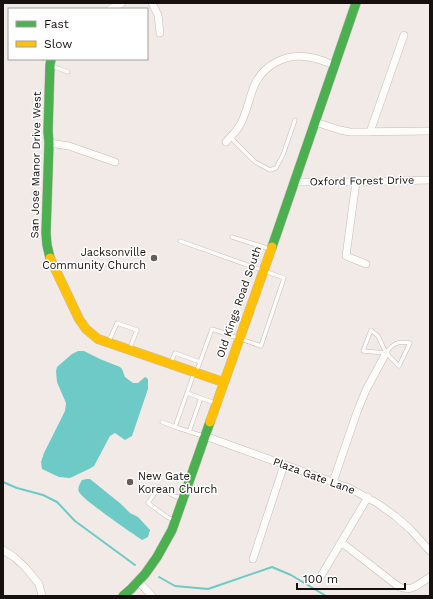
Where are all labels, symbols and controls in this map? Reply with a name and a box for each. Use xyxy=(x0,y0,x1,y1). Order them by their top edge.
legend xyxy=(8,8,148,60)
text: Fast xyxy=(44,17,69,31)
text: Slow xyxy=(44,37,72,51)
street label: San Jose Manor Drive West xyxy=(28,91,44,239)
street label: Oxford Forest Drive xyxy=(310,174,414,188)
street label: Old Kings Road South xyxy=(214,245,264,359)
place label: Jacksonville Community Church xyxy=(42,246,146,272)
marker: Jacksonville Community Church xyxy=(149,253,159,263)
street label: Plaza Gate Lane xyxy=(271,455,357,497)
place label: New Gate Korean Church xyxy=(138,470,217,496)
marker: New Gate Korean Church xyxy=(125,477,135,487)
scale bar xyxy=(297,565,405,591)
text: 100 m xyxy=(303,572,338,586)

